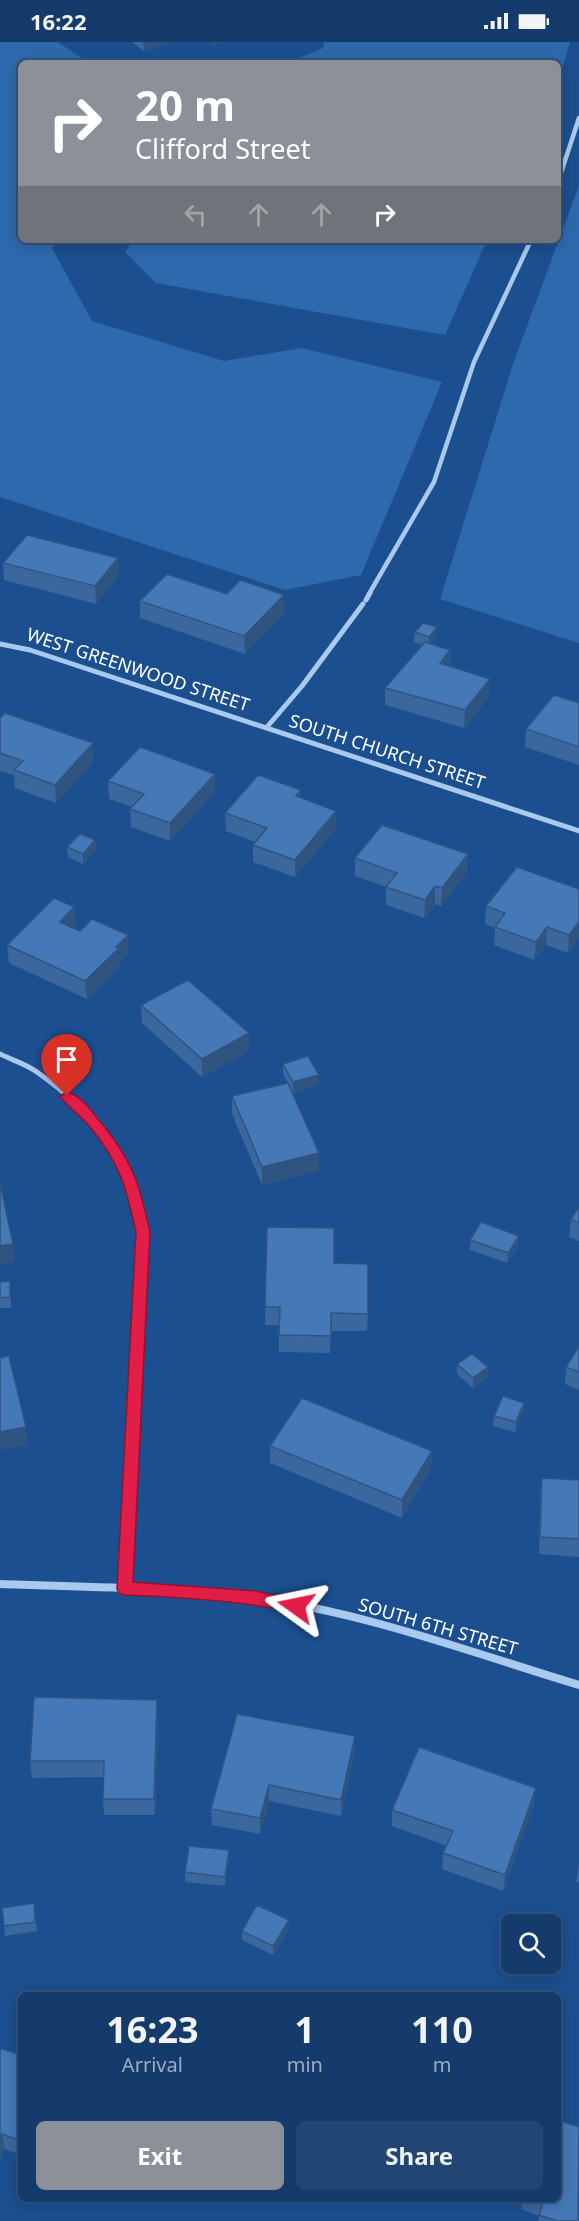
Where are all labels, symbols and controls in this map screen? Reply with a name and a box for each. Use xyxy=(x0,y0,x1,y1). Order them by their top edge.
text: 16:22 xyxy=(30,6,87,36)
text: 20 m xyxy=(135,76,235,133)
icon: right xyxy=(36,84,114,162)
text: Clifford Street xyxy=(135,130,311,167)
icon: left xyxy=(179,198,212,231)
icon: ahead xyxy=(242,198,275,231)
icon: ahead xyxy=(305,198,338,231)
icon: right xyxy=(368,198,401,231)
street label: WEST GREENWOOD STREET xyxy=(24,622,253,716)
street label: SOUTH CHURCH STREET xyxy=(286,708,488,794)
pin xyxy=(41,1034,92,1096)
icon: arrive xyxy=(50,1043,83,1076)
position arrow xyxy=(264,1574,328,1638)
street label: SOUTH 6TH STREET xyxy=(356,1592,521,1660)
map controls xyxy=(501,1914,561,1974)
button: search xyxy=(501,1914,561,1974)
text: 16:23 xyxy=(106,2005,199,2054)
text: 1 xyxy=(295,2005,315,2054)
text: 110 xyxy=(411,2005,473,2054)
text: Arrival xyxy=(122,2051,183,2078)
text: min xyxy=(287,2051,323,2078)
text: m xyxy=(433,2051,451,2078)
button: Exit xyxy=(36,2121,284,2190)
button: Share xyxy=(296,2121,543,2190)

